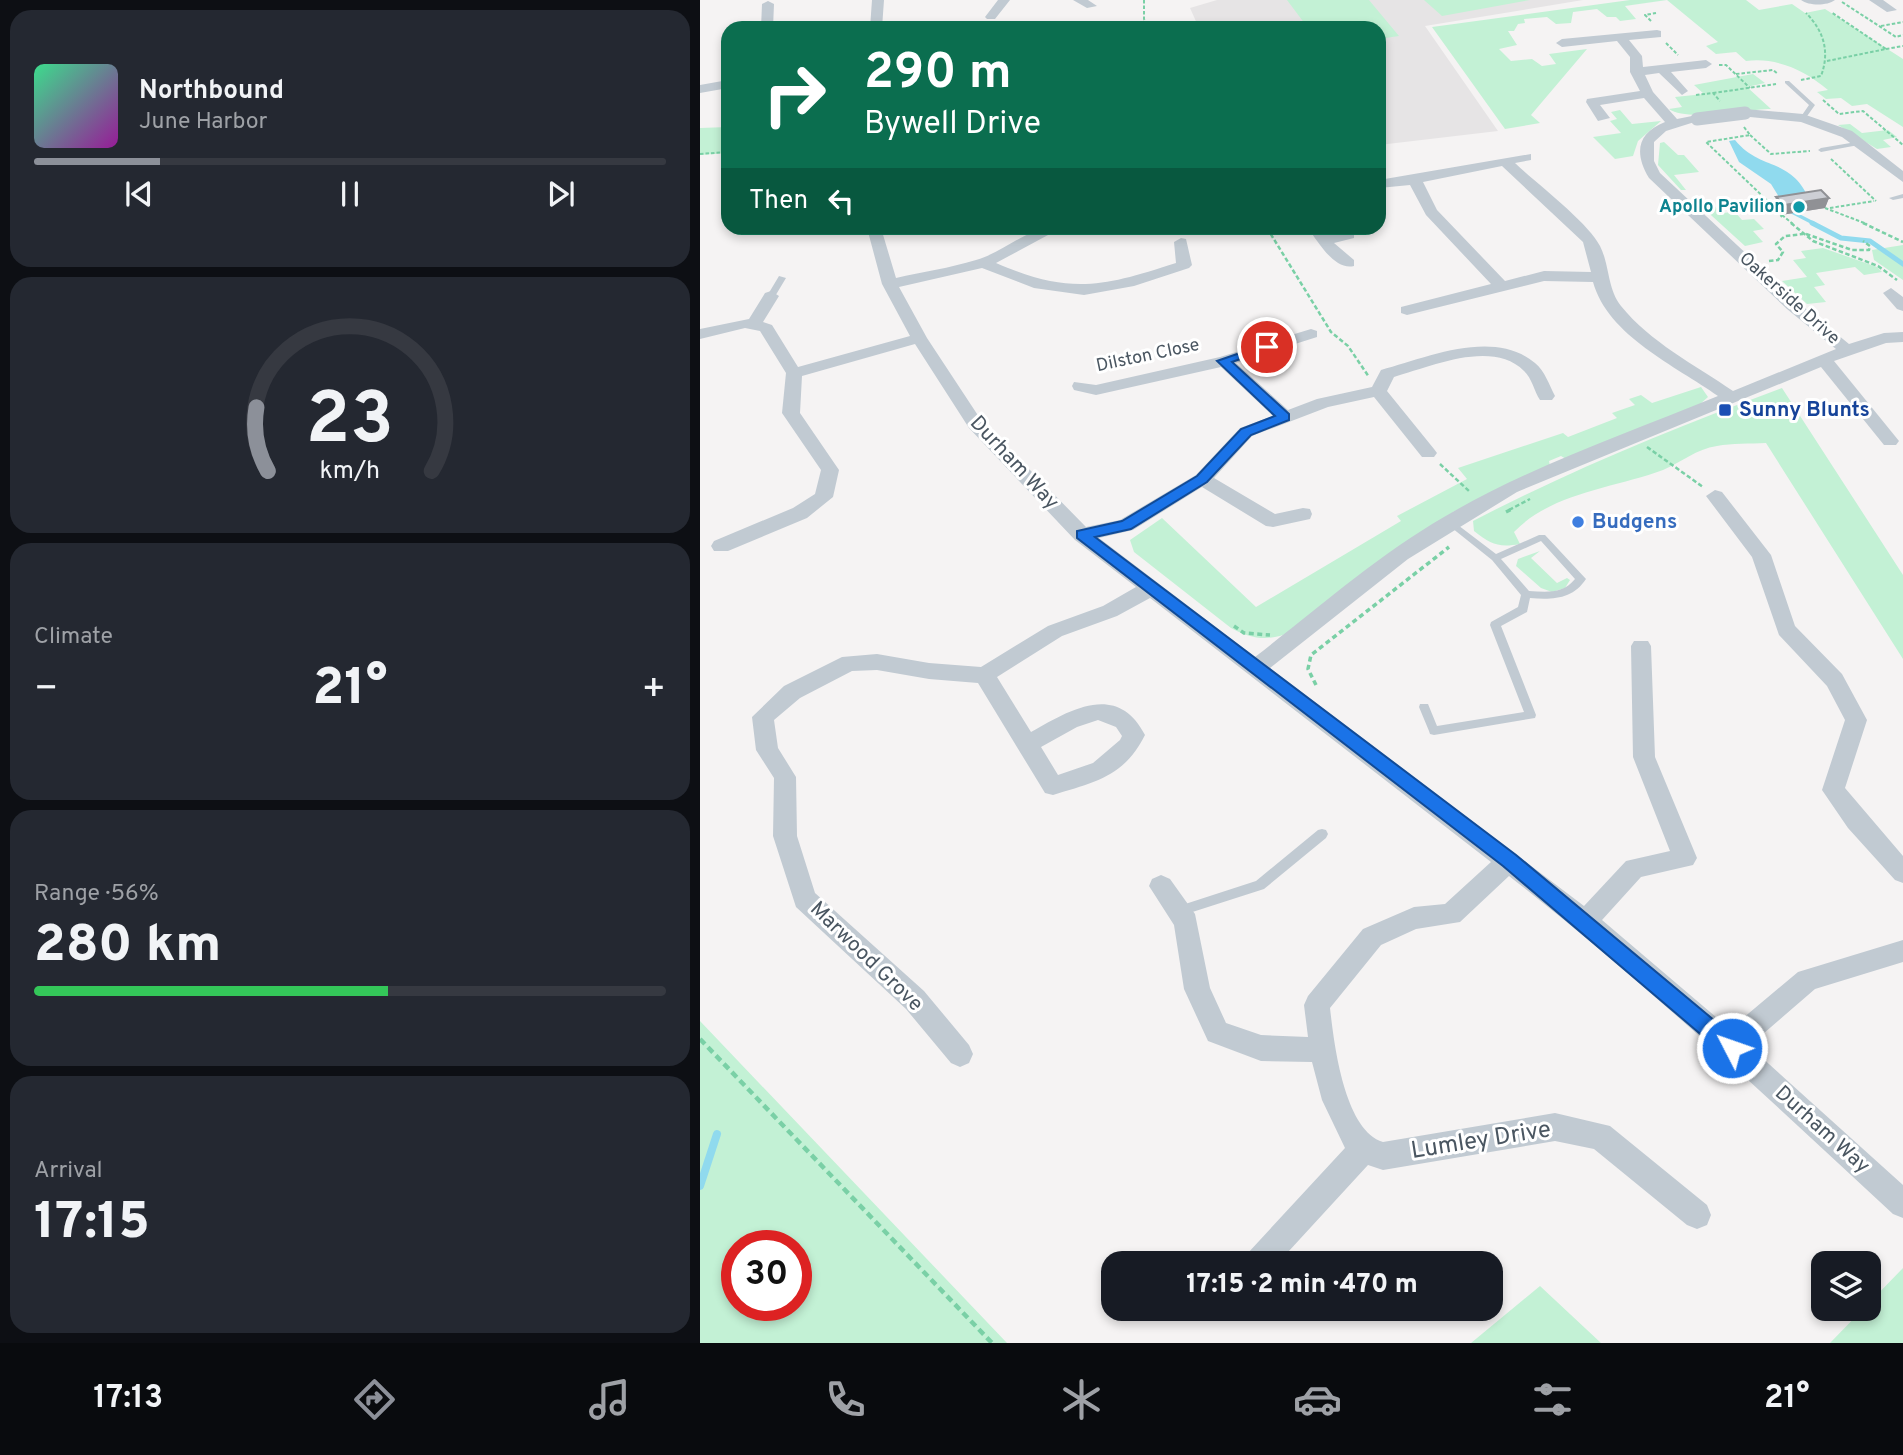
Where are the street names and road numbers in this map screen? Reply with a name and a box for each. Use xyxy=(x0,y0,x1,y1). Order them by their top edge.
street label: Oakerside Drive xyxy=(1734,248,1844,350)
street label: Dilston Close xyxy=(1094,334,1202,378)
street label: Durham Way xyxy=(963,410,1065,516)
street label: Marwood Grove xyxy=(804,896,928,1018)
street label: Durham Way xyxy=(1769,1080,1875,1180)
street label: Lumley Drive xyxy=(1409,1115,1553,1167)

